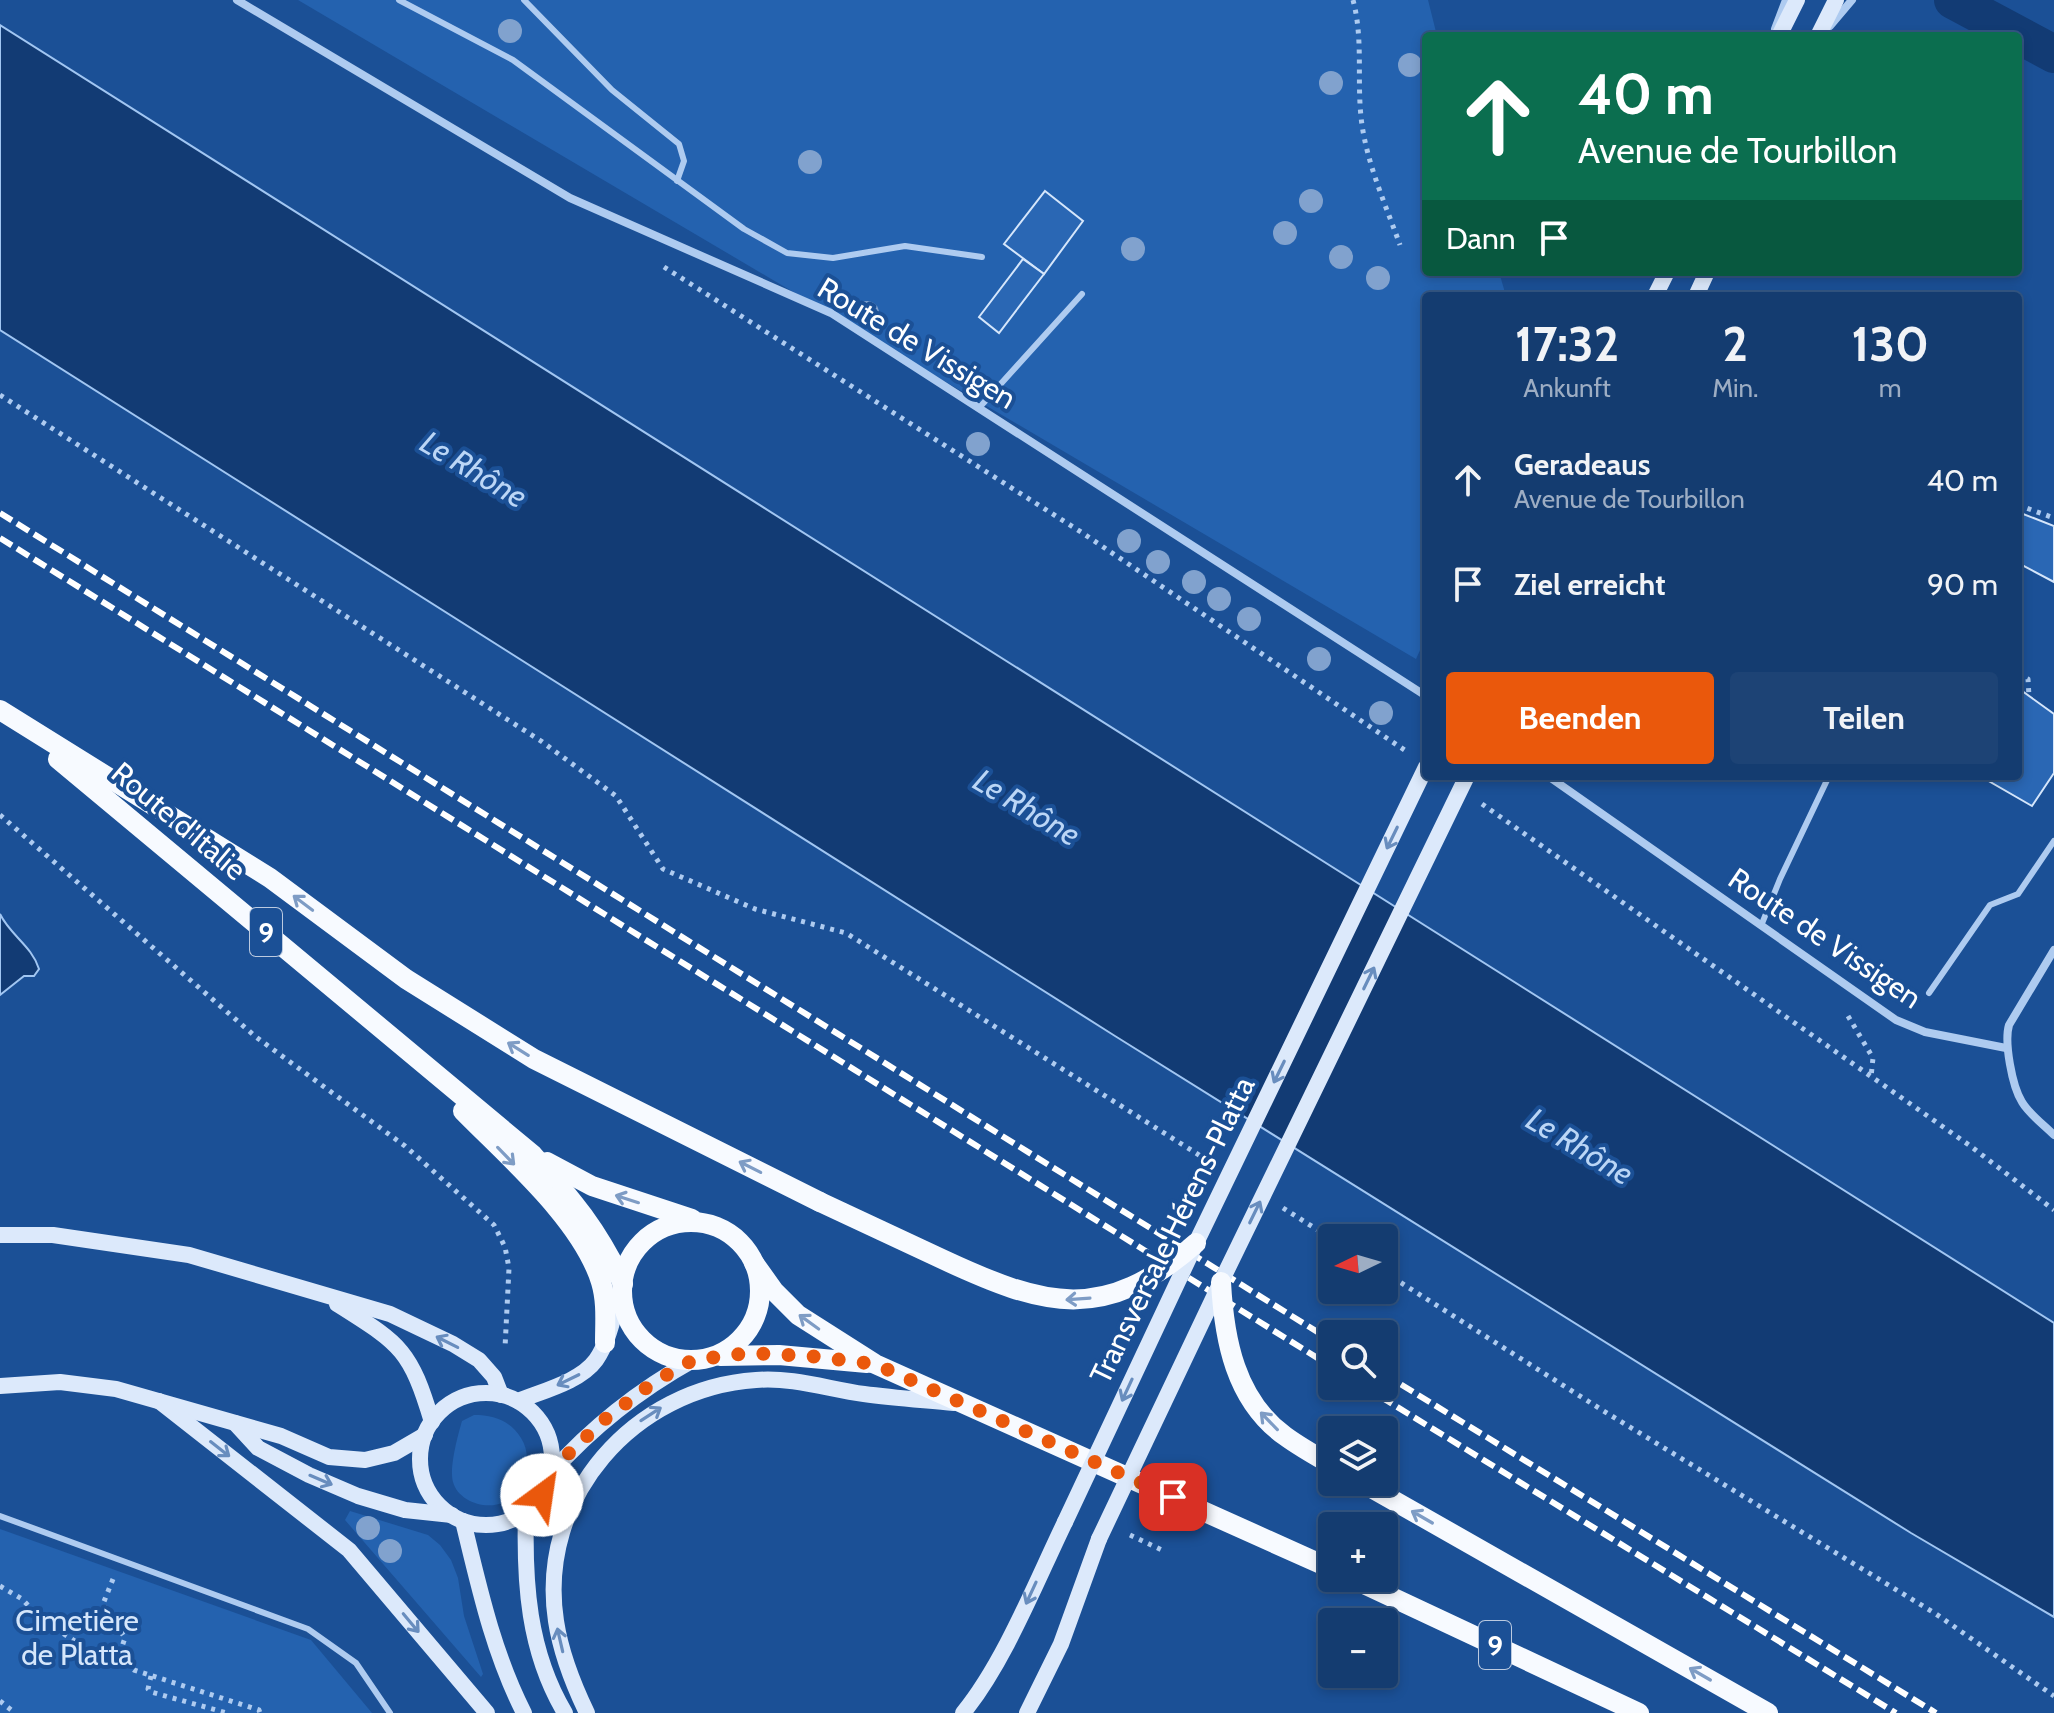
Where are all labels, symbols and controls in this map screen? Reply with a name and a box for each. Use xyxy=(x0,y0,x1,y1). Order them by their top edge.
text: 40 m xyxy=(1578,60,1714,128)
icon: ahead xyxy=(1446,64,1550,168)
text: Avenue de Tourbillon xyxy=(1578,128,1898,172)
icon: arrive xyxy=(1532,216,1576,260)
text: Dann xyxy=(1446,220,1516,257)
street label: Route de Vissigen xyxy=(811,269,1023,417)
text: 17:32 xyxy=(1515,315,1619,373)
text: 2 xyxy=(1723,315,1748,373)
text: 130 xyxy=(1851,315,1929,373)
text: Ankunft xyxy=(1523,372,1611,404)
text: Min. xyxy=(1712,372,1758,404)
text: m xyxy=(1879,372,1902,404)
water label: Le Rhône xyxy=(414,422,534,516)
text: Geradeaus xyxy=(1514,446,1651,483)
icon: ahead xyxy=(1446,458,1490,502)
text: 40 m xyxy=(1927,462,1998,499)
text: Avenue de Tourbillon xyxy=(1514,483,1745,515)
icon: arrive xyxy=(1446,562,1490,606)
text: Ziel erreicht xyxy=(1514,566,1665,603)
text: 90 m xyxy=(1927,566,1998,603)
button: Beenden xyxy=(1446,672,1714,764)
button: Teilen xyxy=(1730,672,1998,764)
street label: Route d'Italie xyxy=(104,754,254,888)
water label: Le Rhône xyxy=(967,760,1087,854)
one-way arrow xyxy=(1384,825,1399,849)
street label: Route de Vissigen xyxy=(1721,860,1929,1016)
one-way arrow xyxy=(293,895,315,911)
road number: 9 xyxy=(250,908,282,956)
one-way arrow xyxy=(1362,966,1377,990)
one-way arrow xyxy=(508,1040,530,1057)
one-way arrow xyxy=(1271,1059,1286,1083)
street label: Transversale Hérens-Platta xyxy=(1082,1070,1263,1389)
water label: Le Rhône xyxy=(1520,1099,1640,1193)
one-way arrow xyxy=(496,1145,515,1165)
one-way arrow xyxy=(738,1159,762,1174)
one-way arrow xyxy=(615,1191,640,1206)
one-way arrow xyxy=(1248,1200,1263,1224)
north arrow xyxy=(1318,1224,1398,1304)
map controls xyxy=(1318,1224,1398,1688)
one-way arrow xyxy=(1065,1292,1092,1307)
one-way arrow xyxy=(799,1314,821,1331)
button: search xyxy=(1318,1320,1398,1400)
one-way arrow xyxy=(436,1334,460,1349)
one-way arrow xyxy=(556,1373,580,1388)
one-way arrow xyxy=(1119,1377,1134,1401)
one-way arrow xyxy=(639,1406,662,1422)
one-way arrow xyxy=(1259,1411,1278,1431)
button: layers xyxy=(1318,1416,1398,1496)
one-way arrow xyxy=(209,1440,230,1458)
position arrow xyxy=(500,1453,584,1537)
pin xyxy=(1139,1463,1207,1531)
one-way arrow xyxy=(308,1474,333,1489)
icon: arrive xyxy=(1151,1475,1195,1519)
one-way arrow xyxy=(1411,1509,1435,1524)
button: + xyxy=(1318,1512,1398,1592)
one-way arrow xyxy=(1023,1580,1038,1604)
park label: Cimetière de Platta xyxy=(15,1602,139,1673)
button: − xyxy=(1318,1608,1398,1688)
one-way arrow xyxy=(402,1613,420,1633)
road number: 9 xyxy=(1479,1621,1511,1669)
one-way arrow xyxy=(552,1628,567,1654)
one-way arrow xyxy=(1689,1666,1712,1682)

